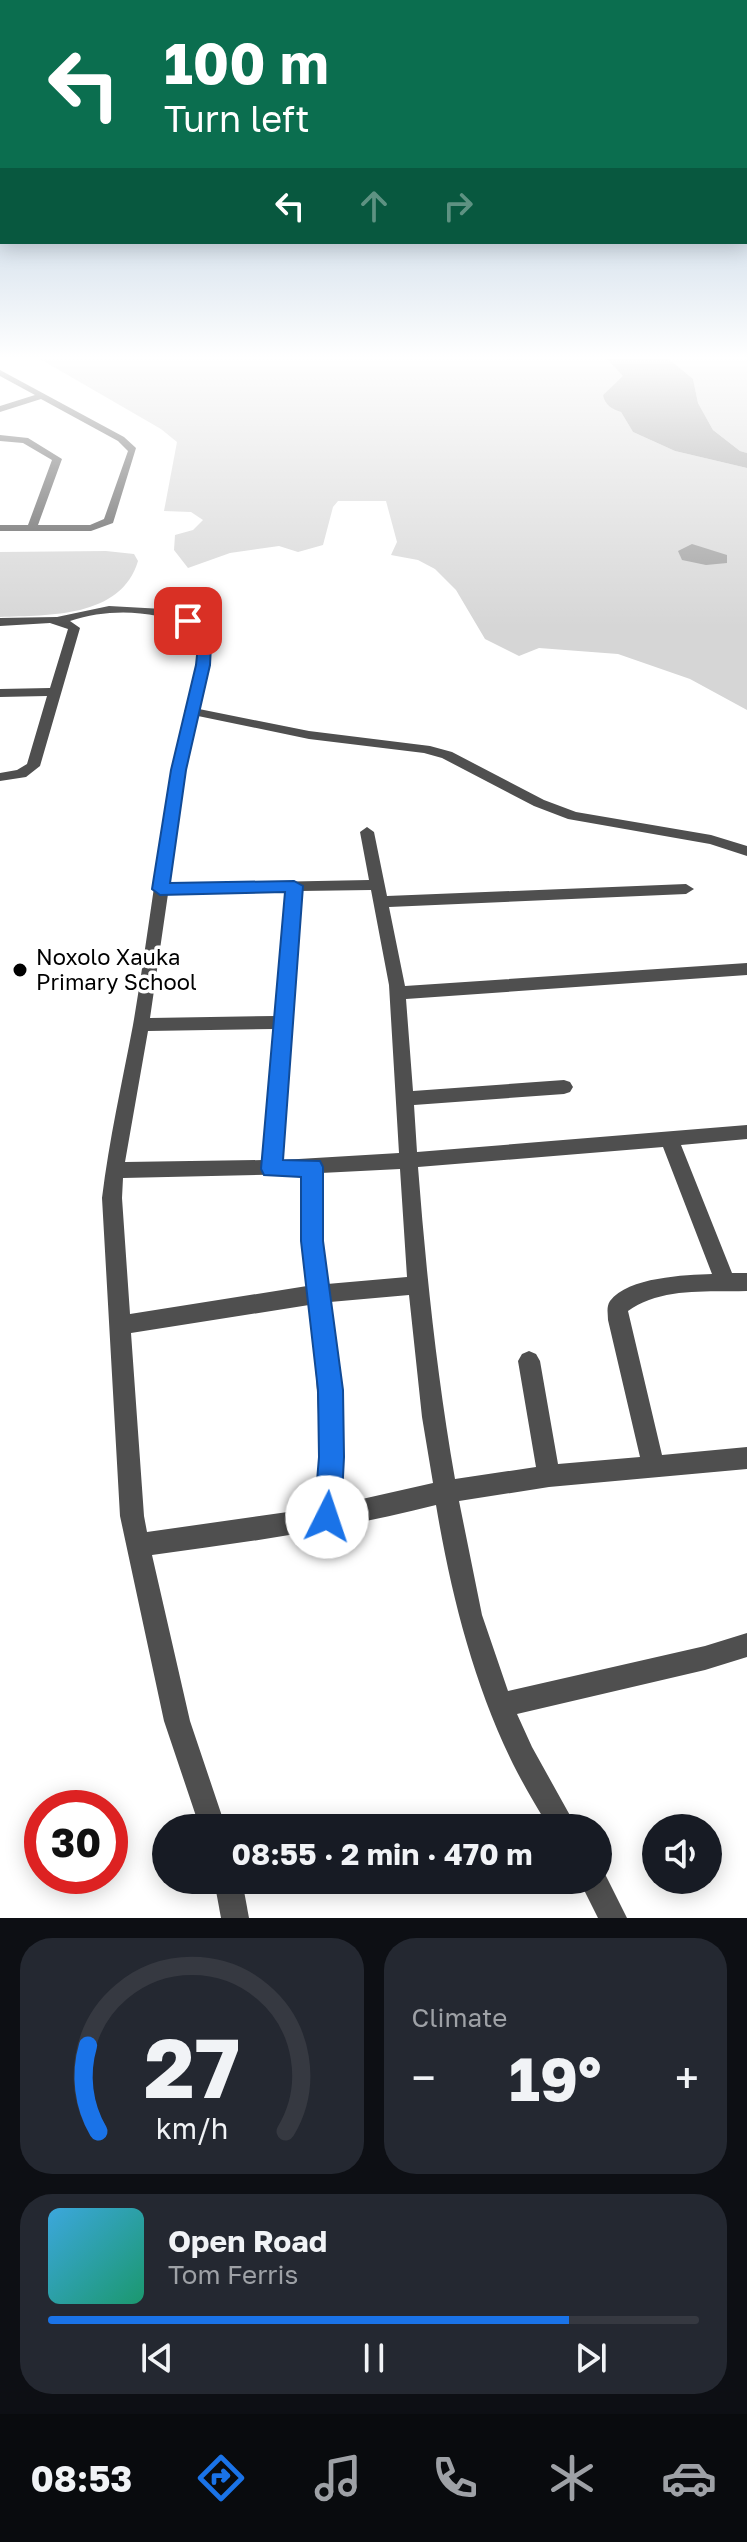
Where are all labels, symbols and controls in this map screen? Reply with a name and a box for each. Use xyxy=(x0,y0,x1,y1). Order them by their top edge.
text: 100 m xyxy=(164,29,329,96)
icon: left xyxy=(32,32,136,136)
text: Turn left xyxy=(164,97,310,140)
icon: left xyxy=(268,184,312,228)
icon: ahead xyxy=(352,184,396,228)
icon: right xyxy=(436,184,480,228)
pin xyxy=(154,587,222,655)
icon: arrive xyxy=(166,599,210,643)
place label: Noxolo Xauka Primary School xyxy=(36,943,197,995)
marker: Noxolo Xauka Primary School xyxy=(11,961,29,979)
position arrow xyxy=(285,1475,369,1559)
speed limit sign: 30 xyxy=(24,1790,128,1894)
map controls xyxy=(642,1814,722,1894)
button: sound xyxy=(642,1814,722,1894)
text: 08:55 · 2 min · 470 m xyxy=(232,1836,532,1872)
text: Climate xyxy=(412,2002,507,2033)
text: 27 xyxy=(144,2016,240,2116)
text: 19° xyxy=(509,2042,601,2114)
text: − xyxy=(412,2051,436,2104)
text: + xyxy=(675,2051,699,2104)
text: km/h xyxy=(155,2111,228,2145)
text: Open Road xyxy=(168,2223,327,2259)
text: Tom Ferris xyxy=(168,2259,298,2290)
icon: previous xyxy=(135,2336,179,2380)
icon: pause xyxy=(352,2336,396,2380)
icon: next xyxy=(569,2336,613,2380)
icon: directions xyxy=(193,2450,249,2506)
icon: music xyxy=(310,2450,366,2506)
icon: phone xyxy=(427,2450,483,2506)
icon: climate xyxy=(544,2450,600,2506)
icon: car xyxy=(661,2450,717,2506)
text: 08:53 xyxy=(30,2457,132,2500)

